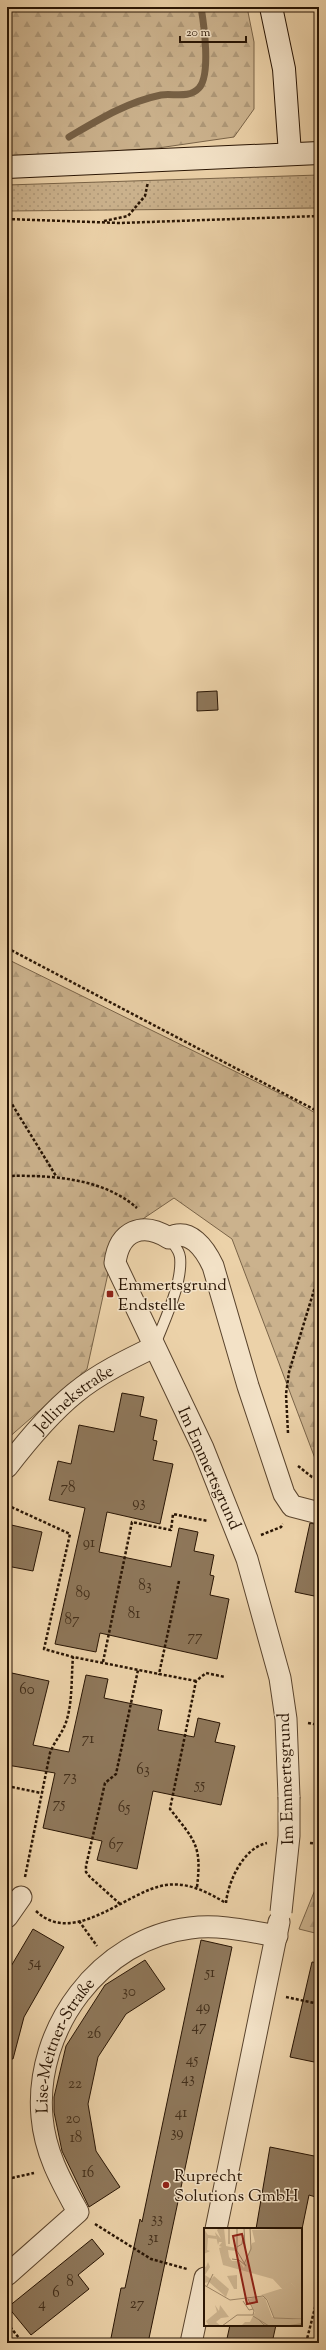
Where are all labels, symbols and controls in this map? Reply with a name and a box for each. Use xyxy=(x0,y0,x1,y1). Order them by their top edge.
scale bar xyxy=(180,18,246,44)
text: 20 m xyxy=(186,24,211,42)
place label: Emmertsgrund Endstelle xyxy=(118,1274,227,1318)
marker: Emmertsgrund Endstelle xyxy=(105,1289,115,1299)
street label: Jellinekstraße xyxy=(29,1360,119,1440)
street label: Im Emmertsgrund xyxy=(170,1404,246,1534)
house number: 78 xyxy=(60,1478,76,1499)
house number: 93 xyxy=(132,1493,146,1514)
house number: 91 xyxy=(83,1533,95,1554)
house number: 83 xyxy=(138,1576,152,1597)
house number: 89 xyxy=(76,1583,90,1604)
house number: 81 xyxy=(128,1604,140,1625)
house number: 87 xyxy=(64,1610,80,1631)
house number: 77 xyxy=(187,1627,203,1648)
house number: 60 xyxy=(19,1680,35,1701)
street label: Im Emmertsgrund xyxy=(273,1712,301,1845)
house number: 71 xyxy=(82,1729,94,1750)
house number: 63 xyxy=(136,1760,150,1781)
house number: 73 xyxy=(63,1767,77,1788)
house number: 55 xyxy=(194,1775,205,1796)
house number: 75 xyxy=(53,1794,65,1815)
house number: 65 xyxy=(118,1798,130,1819)
house number: 67 xyxy=(109,1835,124,1856)
house number: 54 xyxy=(28,1953,42,1974)
house number: 51 xyxy=(204,1963,215,1984)
street label: Lise-Meitner-Straße xyxy=(31,1973,101,2114)
house number: 30 xyxy=(122,1982,136,2003)
house number: 49 xyxy=(196,1997,210,2018)
house number: 47 xyxy=(191,2017,207,2038)
house number: 26 xyxy=(87,2024,101,2045)
house number: 45 xyxy=(186,2050,198,2071)
house number: 43 xyxy=(181,2069,195,2090)
house number: 22 xyxy=(68,2074,82,2095)
house number: 41 xyxy=(175,2103,187,2124)
house number: 20 xyxy=(66,2109,81,2130)
house number: 39 xyxy=(170,2123,184,2144)
house number: 18 xyxy=(70,2128,82,2149)
house number: 16 xyxy=(82,2163,94,2184)
place label: Ruprecht Solutions GmbH xyxy=(174,2165,299,2209)
marker: Ruprecht Solutions GmbH xyxy=(161,2180,171,2190)
house number: 33 xyxy=(151,2209,163,2230)
house number: 31 xyxy=(147,2228,159,2249)
inset map xyxy=(204,2228,302,2326)
house number: 8 xyxy=(66,2272,74,2293)
house number: 6 xyxy=(52,2283,60,2304)
house number: 4 xyxy=(38,2294,46,2315)
house number: 27 xyxy=(130,2294,145,2315)

